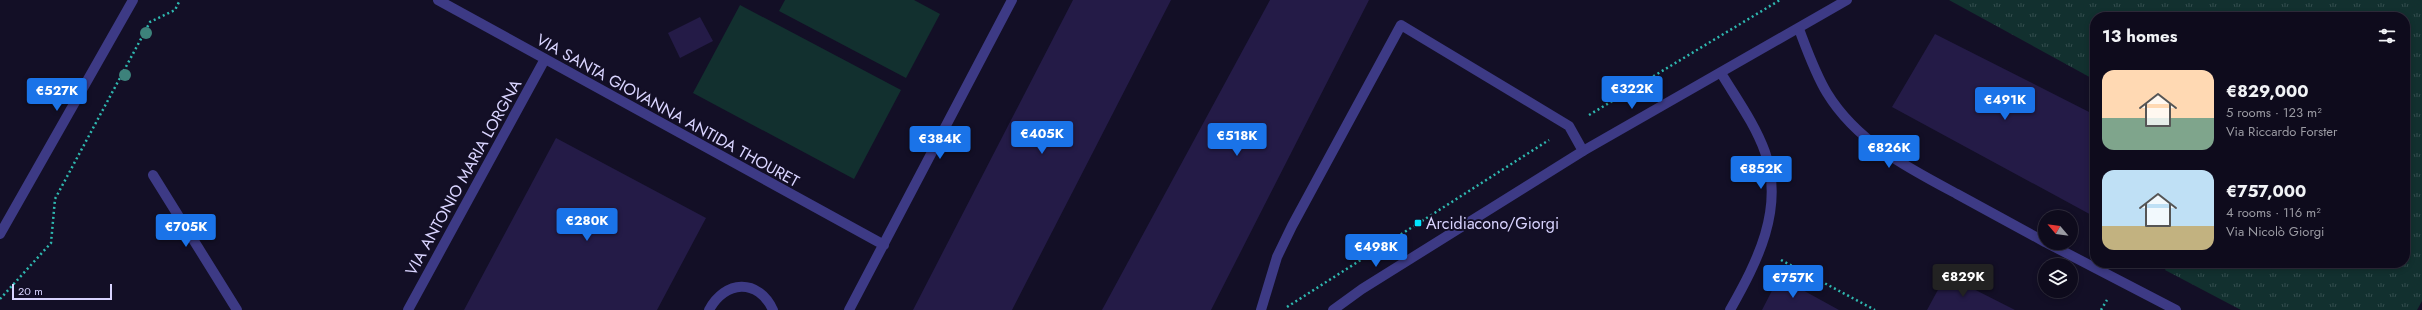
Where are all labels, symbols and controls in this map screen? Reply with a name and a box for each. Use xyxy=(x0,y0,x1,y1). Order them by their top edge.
text: 13 homes xyxy=(2102,24,2177,48)
icon: filters xyxy=(2376,25,2398,47)
street label: VIA SANTA GIOVANNA ANTIDA THOURET xyxy=(532,28,804,193)
street label: VIA ANTONIO MARIA LORGNA xyxy=(400,75,527,280)
pin: €322K xyxy=(1604,76,1660,110)
pin: €527K xyxy=(29,78,85,112)
text: €322K xyxy=(1611,79,1653,98)
text: €829,000 xyxy=(2226,79,2308,103)
text: €527K xyxy=(36,81,78,100)
icon: home xyxy=(2134,86,2182,134)
pin: €491K xyxy=(1977,87,2033,121)
text: €491K xyxy=(1984,90,2026,109)
text: 5 rooms · 123 m² xyxy=(2226,103,2322,122)
pin: €405K xyxy=(1014,121,1070,155)
text: Via Riccardo Forster xyxy=(2226,122,2338,141)
pin: €518K xyxy=(1209,123,1265,157)
text: €405K xyxy=(1020,124,1064,143)
pin: €384K xyxy=(912,126,968,160)
text: €518K xyxy=(1217,126,1257,145)
text: €384K xyxy=(919,129,961,148)
pin: €826K xyxy=(1861,135,1917,169)
text: €826K xyxy=(1868,138,1910,157)
pin: €852K xyxy=(1733,156,1789,190)
text: €852K xyxy=(1740,159,1782,178)
text: €757,000 xyxy=(2226,179,2306,203)
icon: home xyxy=(2134,186,2182,234)
text: 4 rooms · 116 m² xyxy=(2226,203,2321,222)
pin: €280K xyxy=(559,208,615,242)
north arrow xyxy=(2038,210,2078,250)
map controls xyxy=(2038,210,2078,298)
text: €280K xyxy=(566,211,608,230)
place label: Arcidiacono/Giorgi xyxy=(1426,212,1559,235)
pin: €705K xyxy=(158,214,214,248)
text: €705K xyxy=(165,217,207,236)
marker: Arcidiacono/Giorgi xyxy=(1413,218,1423,228)
text: Via Nicolò Giorgi xyxy=(2226,222,2324,241)
pin: €498K xyxy=(1348,234,1404,268)
text: €498K xyxy=(1354,237,1398,256)
button: layers xyxy=(2038,258,2078,298)
pin: €829K xyxy=(1935,264,1991,298)
pin: €757K xyxy=(1765,265,1821,299)
text: €829K xyxy=(1942,267,1984,286)
text: €757K xyxy=(1772,268,1814,287)
scale bar xyxy=(12,282,112,301)
text: 20 m xyxy=(18,283,43,299)

